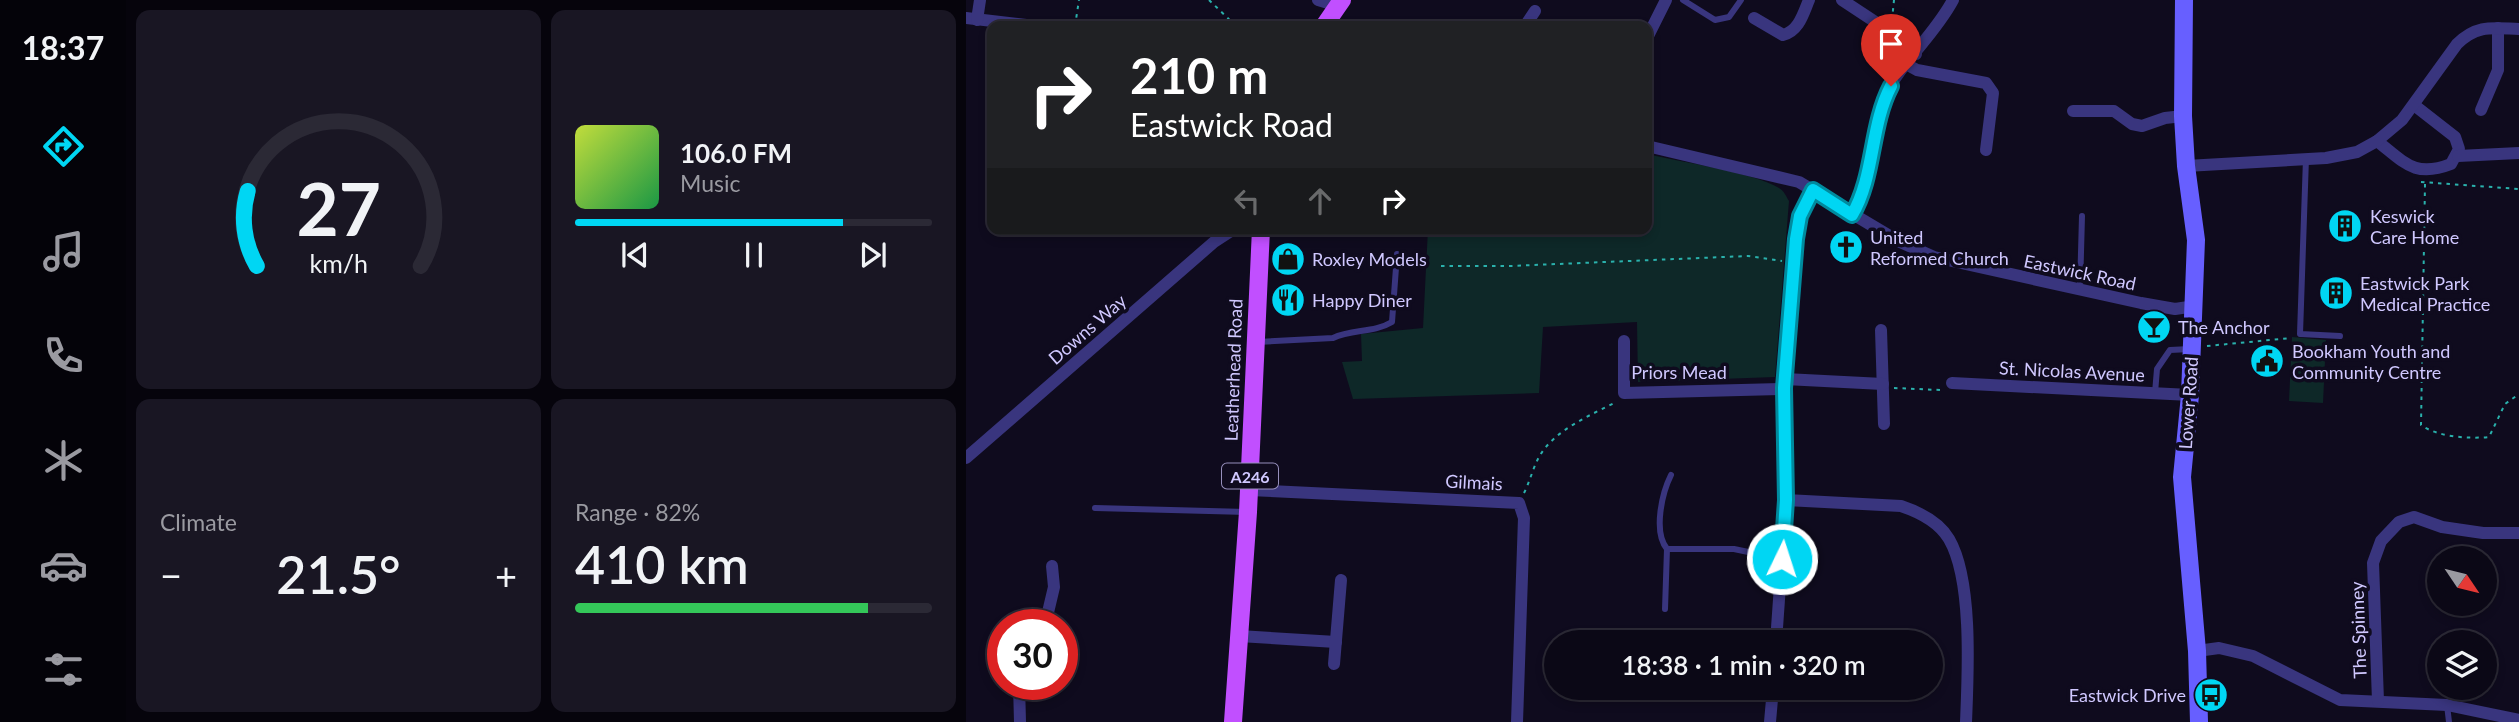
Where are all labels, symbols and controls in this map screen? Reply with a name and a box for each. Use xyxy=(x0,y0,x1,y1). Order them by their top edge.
pin xyxy=(1861,14,1921,86)
icon: arrive xyxy=(1872,25,1910,63)
text: 18:37 xyxy=(22,28,104,67)
text: 210 m xyxy=(1130,46,1268,104)
icon: right xyxy=(1015,49,1106,140)
text: Eastwick Road xyxy=(1130,105,1333,144)
icon: directions xyxy=(39,122,88,171)
text: 106.0 FM xyxy=(680,137,792,169)
text: 27 xyxy=(296,164,381,252)
text: Music xyxy=(680,169,740,197)
icon: left xyxy=(1228,182,1266,220)
icon: ahead xyxy=(1301,182,1339,220)
icon: right xyxy=(1374,182,1412,220)
place label: Keswick Care Home xyxy=(2370,205,2459,248)
building icon: Keswick Care Home xyxy=(2326,207,2364,245)
place label: United Reformed Church xyxy=(1870,226,2009,269)
icon: music xyxy=(39,227,88,276)
church icon: United Reformed Church xyxy=(1827,228,1865,266)
icon: previous xyxy=(616,236,654,274)
icon: pause xyxy=(735,236,773,274)
icon: next xyxy=(854,236,892,274)
shop icon: Roxley Models xyxy=(1269,240,1307,278)
text: km/h xyxy=(309,248,368,278)
place label: Roxley Models xyxy=(1312,248,1427,270)
street label: Eastwick Road xyxy=(2022,249,2138,295)
place label: Eastwick Park Medical Practice xyxy=(2360,272,2490,315)
building icon: Eastwick Park Medical Practice xyxy=(2317,274,2355,312)
restaurant icon: Happy Diner xyxy=(1269,281,1307,319)
street label: Downs Way xyxy=(1044,289,1131,369)
place label: Happy Diner xyxy=(1312,289,1412,311)
street label: Leatherhead Road xyxy=(1220,298,1246,442)
bar icon: The Anchor xyxy=(2135,308,2173,346)
place label: The Anchor xyxy=(2178,316,2270,338)
icon: phone xyxy=(39,331,88,380)
place label: Bookham Youth and Community Centre xyxy=(2292,340,2450,383)
public building icon: Bookham Youth and Community Centre xyxy=(2248,342,2286,380)
street label: St. Nicolas Avenue xyxy=(1999,356,2145,386)
street label: Lower Road xyxy=(2174,356,2202,450)
street label: Priors Mead xyxy=(1631,361,1727,383)
icon: climate xyxy=(39,436,88,485)
road number: A246 xyxy=(1222,463,1278,489)
street label: Gilmais xyxy=(1445,470,1503,495)
text: Range · 82% xyxy=(575,498,700,526)
text: Climate xyxy=(160,508,237,536)
position arrow xyxy=(1745,522,1819,596)
text: 410 km xyxy=(575,533,749,595)
icon: car xyxy=(39,541,88,590)
text: 21.5° xyxy=(276,543,401,605)
north arrow xyxy=(2427,546,2497,616)
map controls xyxy=(2427,546,2497,700)
text: − xyxy=(160,552,182,598)
text: + xyxy=(495,552,517,598)
street label: The Spinney xyxy=(2345,580,2371,679)
speed limit sign: 30 xyxy=(987,609,1078,700)
button: layers xyxy=(2427,630,2497,700)
icon: filters xyxy=(39,645,88,694)
text: 18:38 · 1 min · 320 m xyxy=(1621,649,1866,681)
bus stop icon: Eastwick Drive xyxy=(2192,676,2230,714)
place label: Eastwick Drive xyxy=(2069,684,2186,706)

